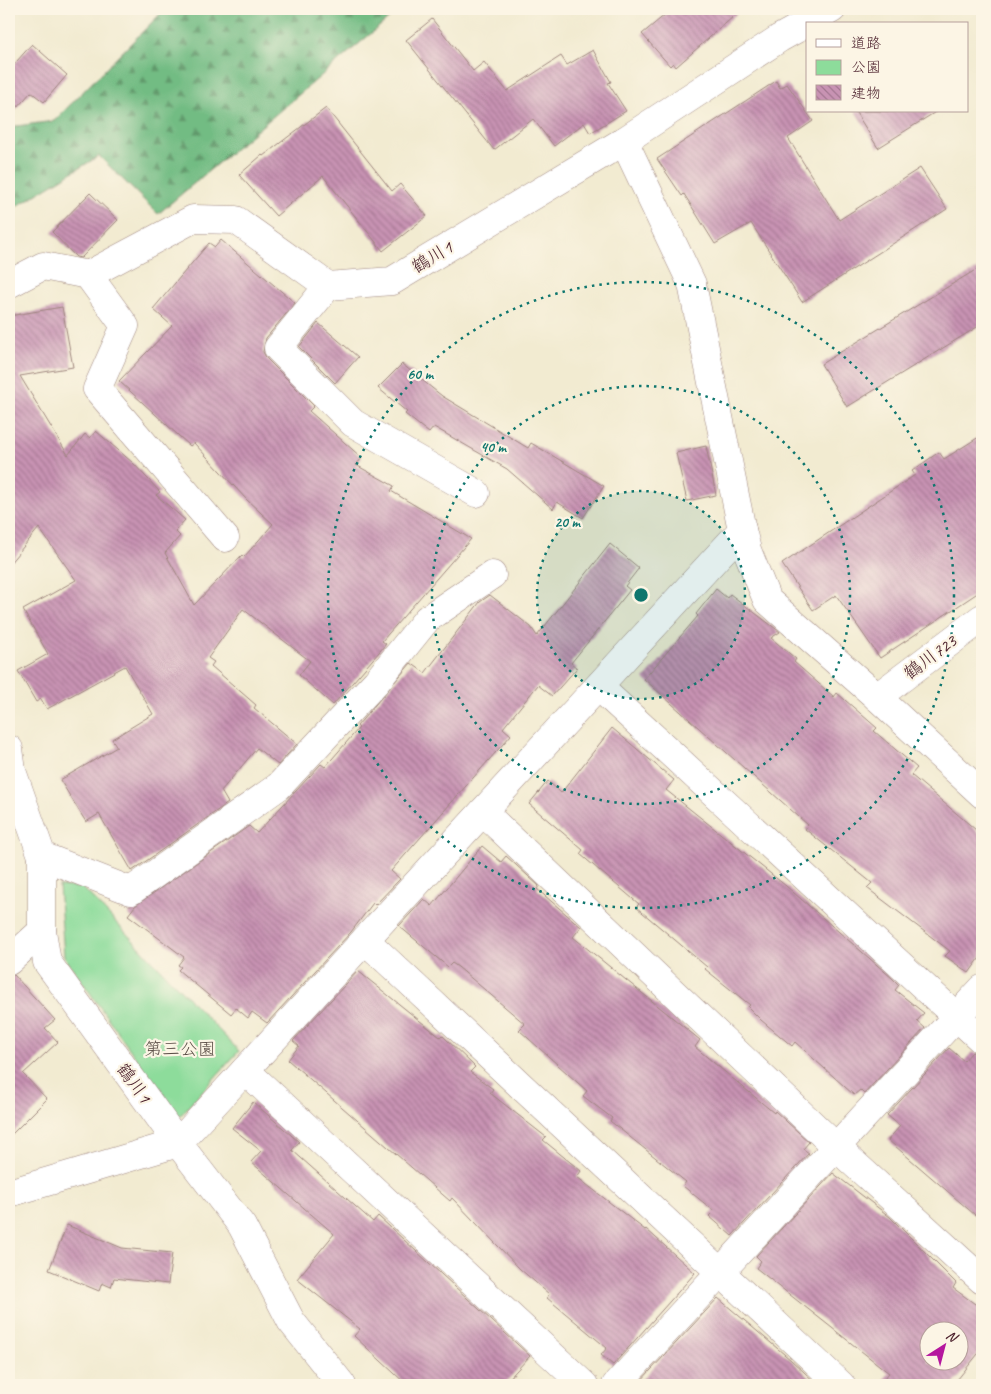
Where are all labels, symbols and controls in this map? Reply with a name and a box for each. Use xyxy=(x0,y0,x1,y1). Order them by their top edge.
legend xyxy=(806,22,968,112)
text: 道路 xyxy=(851,34,881,53)
text: 公園 xyxy=(851,58,881,77)
text: 建物 xyxy=(851,84,881,103)
street label: 鶴川1 xyxy=(407,236,457,278)
text: 60 m xyxy=(407,365,434,384)
text: 40 m xyxy=(480,438,507,457)
text: 20 m xyxy=(554,513,581,532)
centre of rings xyxy=(632,586,650,604)
street label: 鶴川723 xyxy=(899,629,962,684)
park label: 第三公園 xyxy=(144,1038,216,1060)
street label: 鶴川1 xyxy=(112,1059,156,1108)
north arrow xyxy=(918,1322,968,1372)
text: N xyxy=(943,1326,962,1347)

